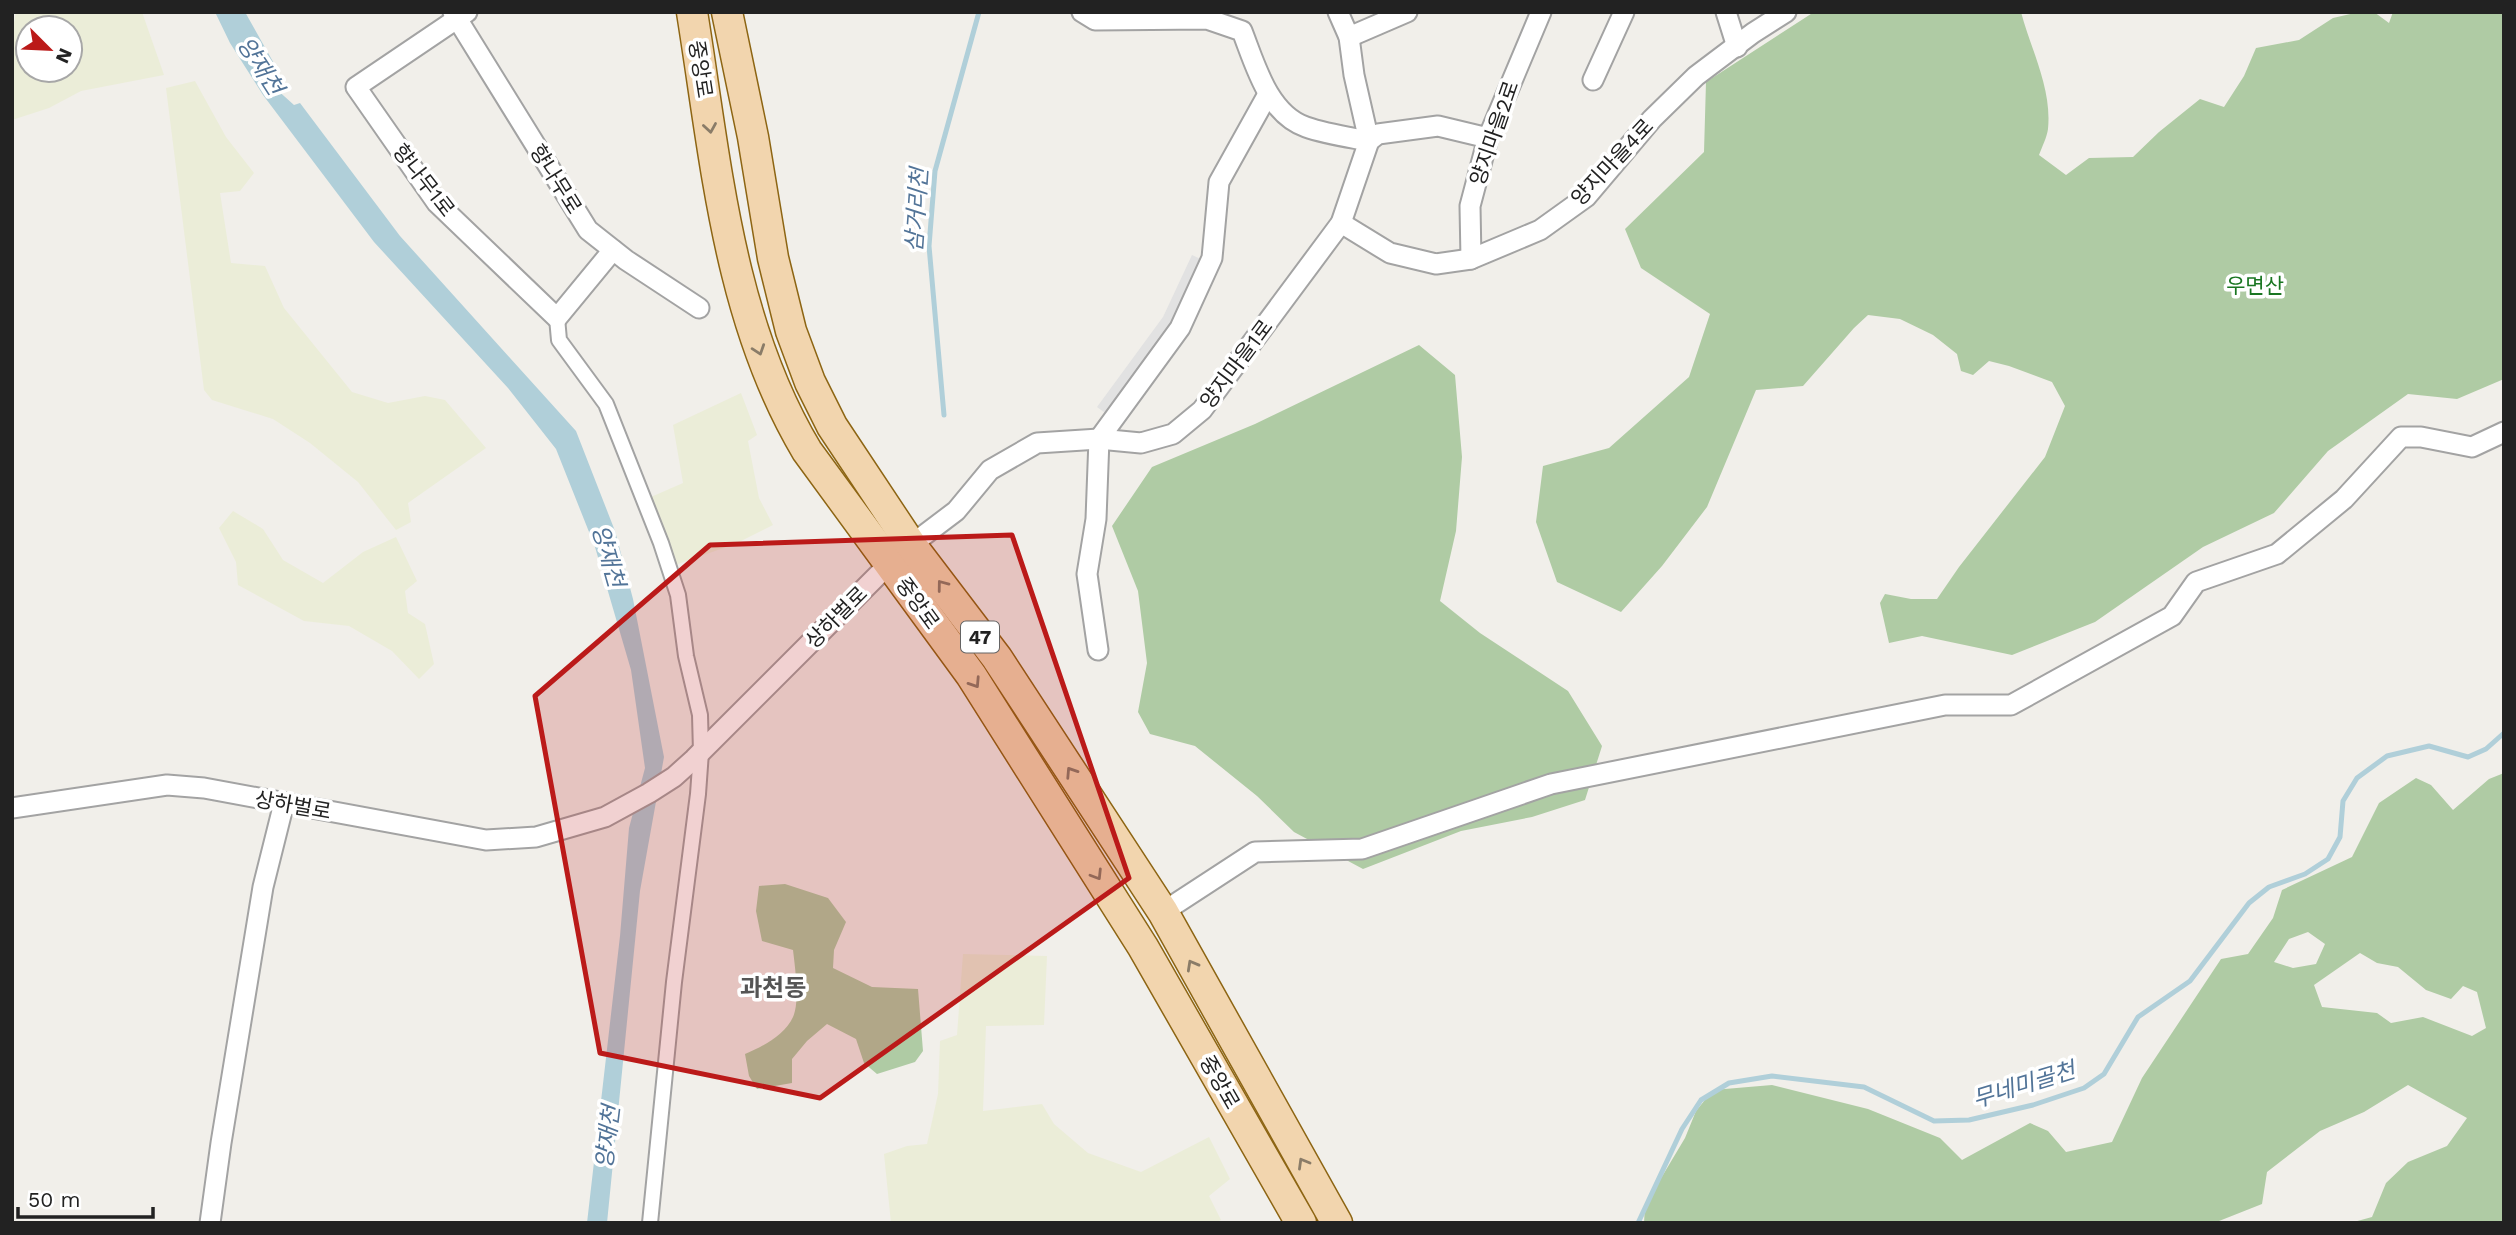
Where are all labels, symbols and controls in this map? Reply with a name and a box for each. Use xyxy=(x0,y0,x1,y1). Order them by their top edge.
north arrow xyxy=(14,14,84,84)
water label: 양재천 xyxy=(231,32,290,102)
street label: 중앙로 xyxy=(684,38,718,100)
text: N xyxy=(51,45,77,67)
street label: 양지마을2로 xyxy=(1464,77,1524,189)
street label: 양지마을4로 xyxy=(1566,113,1658,211)
one-way arrow xyxy=(702,122,717,134)
street label: 향나무1로 xyxy=(388,139,460,221)
street label: 향나무로 xyxy=(525,140,587,218)
water label: 삼거리천 xyxy=(901,164,934,253)
park label: 우면산 xyxy=(2226,273,2284,298)
street label: 양지마을1로 xyxy=(1194,315,1278,413)
one-way arrow xyxy=(751,343,765,355)
water label: 양재천 xyxy=(586,522,631,593)
street label: 중앙로 xyxy=(891,572,945,634)
one-way arrow xyxy=(937,580,950,593)
street label: 상하벌로 xyxy=(800,581,872,653)
road number: 47 xyxy=(961,622,999,652)
one-way arrow xyxy=(967,675,980,688)
one-way arrow xyxy=(1067,767,1080,780)
street label: 상하벌로 xyxy=(253,786,333,824)
one-way arrow xyxy=(1089,867,1102,880)
one-way arrow xyxy=(1187,960,1200,972)
district label: 과천동 xyxy=(740,974,806,1002)
street label: 중앙로 xyxy=(1195,1051,1245,1113)
water label: 무네미골천 xyxy=(1969,1056,2081,1113)
water label: 양재천 xyxy=(591,1101,626,1170)
one-way arrow xyxy=(1298,1158,1311,1171)
scale bar xyxy=(18,1176,152,1220)
text: 50 m xyxy=(28,1187,80,1212)

